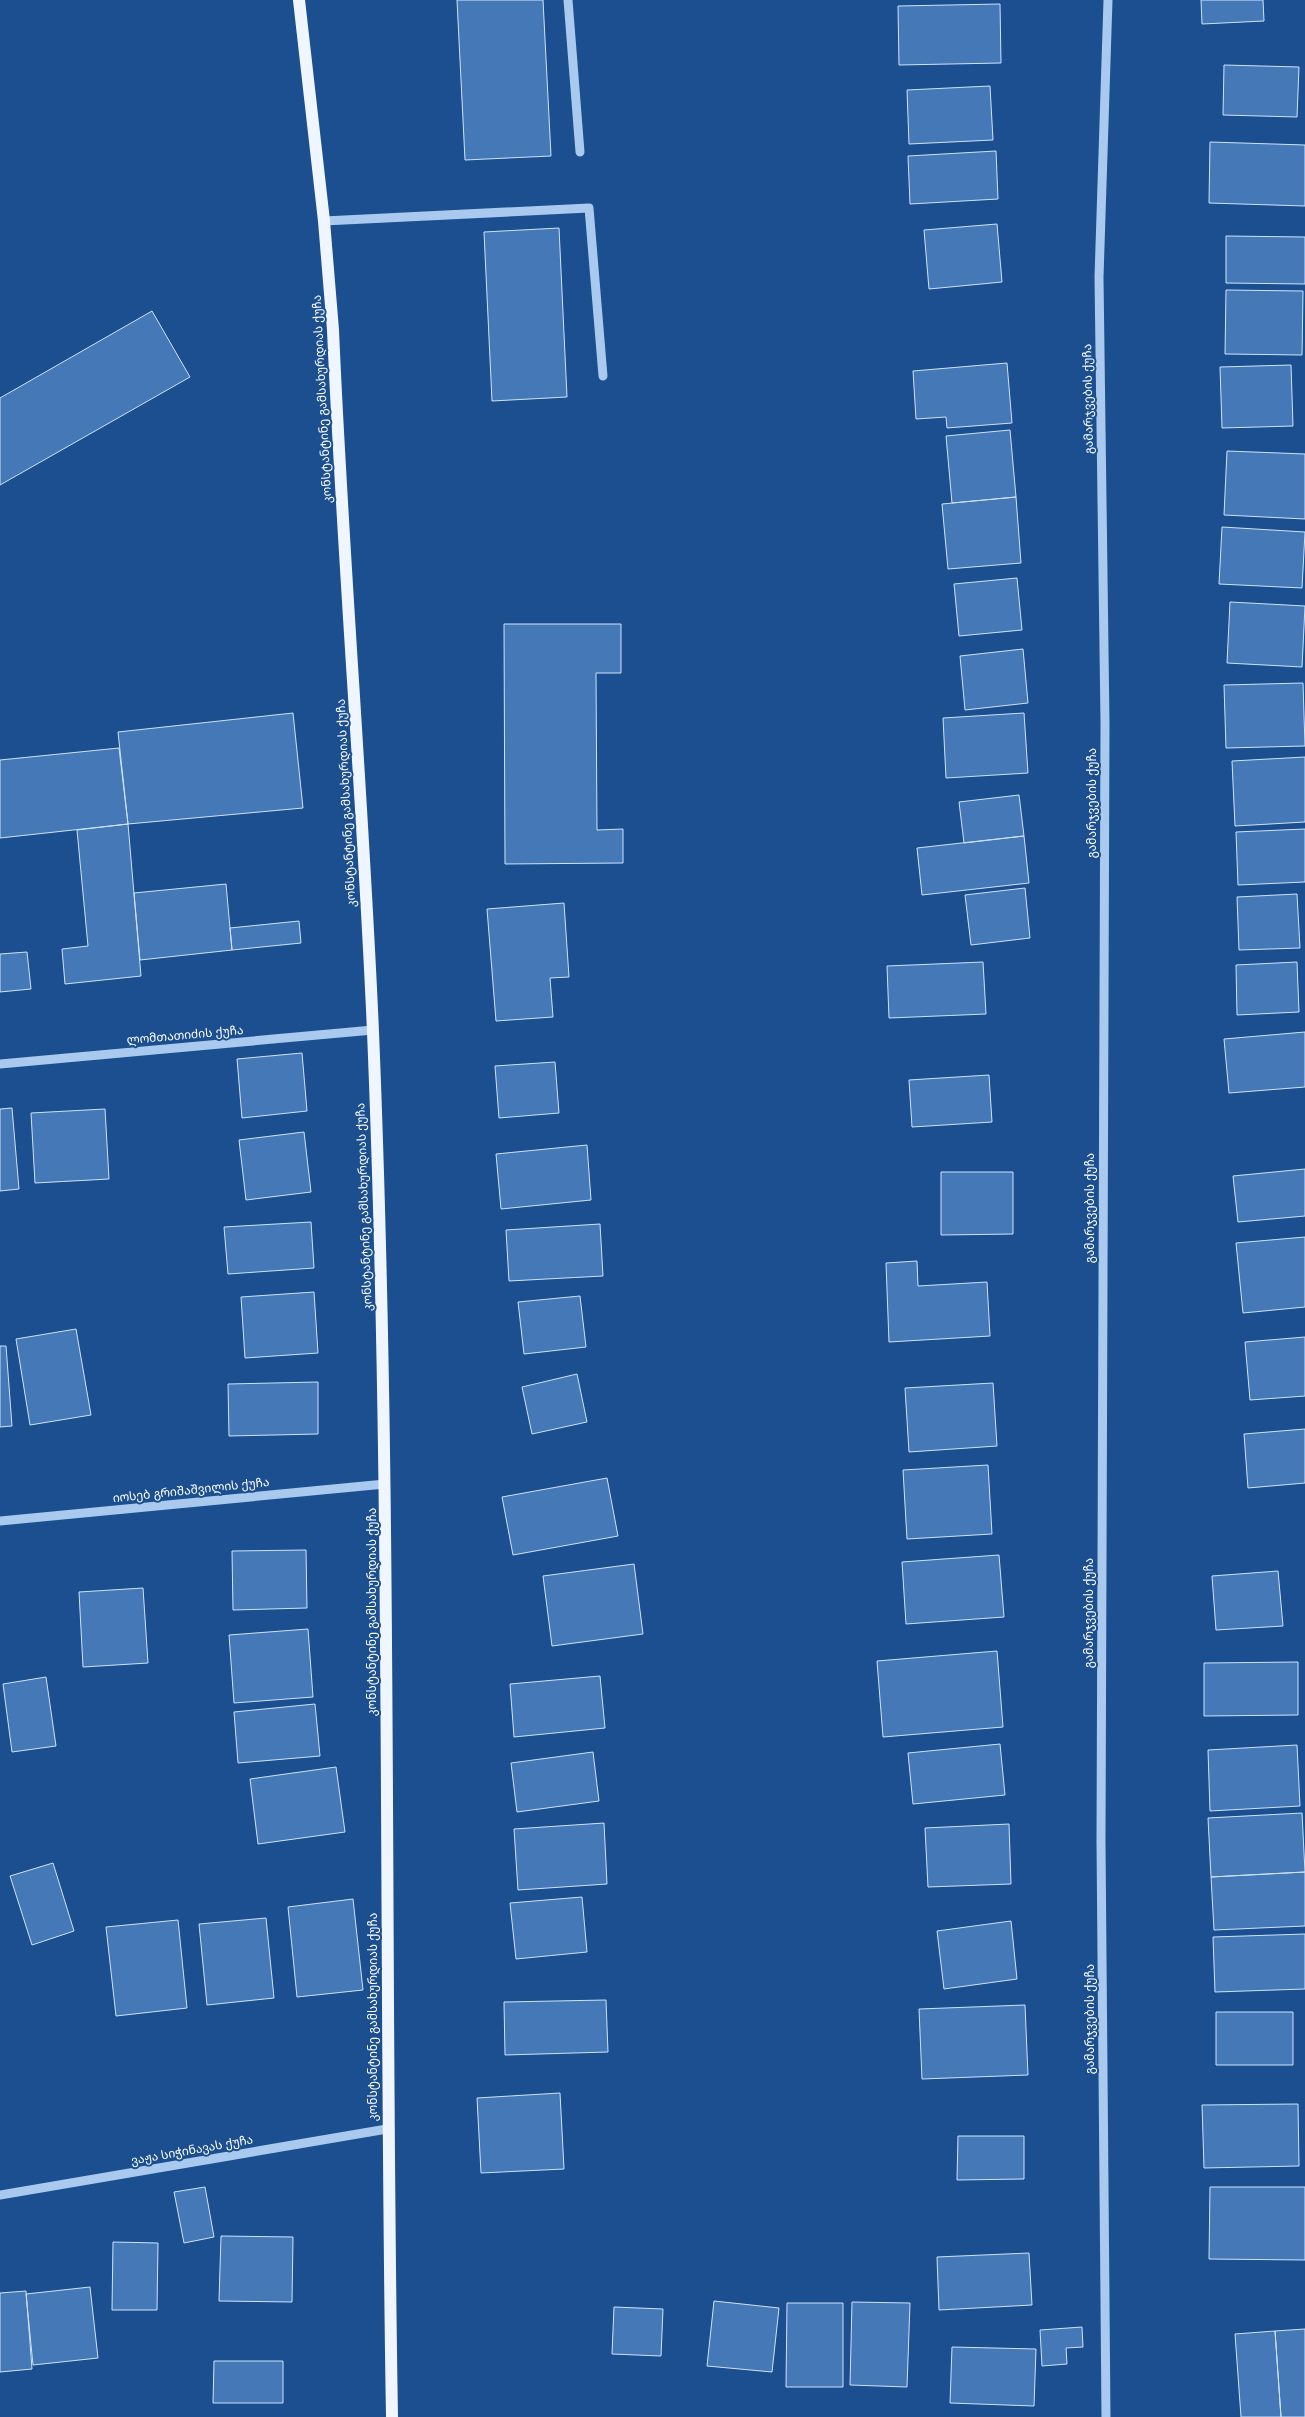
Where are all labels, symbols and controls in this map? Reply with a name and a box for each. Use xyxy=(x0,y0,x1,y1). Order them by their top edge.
street label: კონსტანტინე გამსახურდიას ქუჩა xyxy=(310,294,335,503)
street label: გამარჯვების ქუჩა xyxy=(1080,344,1096,454)
street label: კონსტანტინე გამსახურდიას ქუჩა xyxy=(334,698,359,907)
street label: გამარჯვების ქუჩა xyxy=(1085,748,1099,858)
street label: ლომთათიძის ქუჩა xyxy=(126,1023,244,1048)
street label: კონსტანტინე გამსახურდიას ქუჩა xyxy=(353,1103,376,1311)
street label: გამარჯვების ქუჩა xyxy=(1083,1153,1097,1263)
street label: იოსებ გრიშაშვილის ქუჩა xyxy=(112,1475,270,1506)
street label: კონსტანტინე გამსახურდიას ქუჩა xyxy=(365,1508,380,1716)
street label: გამარჯვების ქუჩა xyxy=(1082,1558,1096,1668)
street label: კონსტანტინე გამსახურდიას ქუჩა xyxy=(366,1913,381,2121)
street label: გამარჯვების ქუჩა xyxy=(1083,1964,1097,2074)
street label: ვაჟა სიჭინავას ქუჩა xyxy=(130,2132,254,2168)

